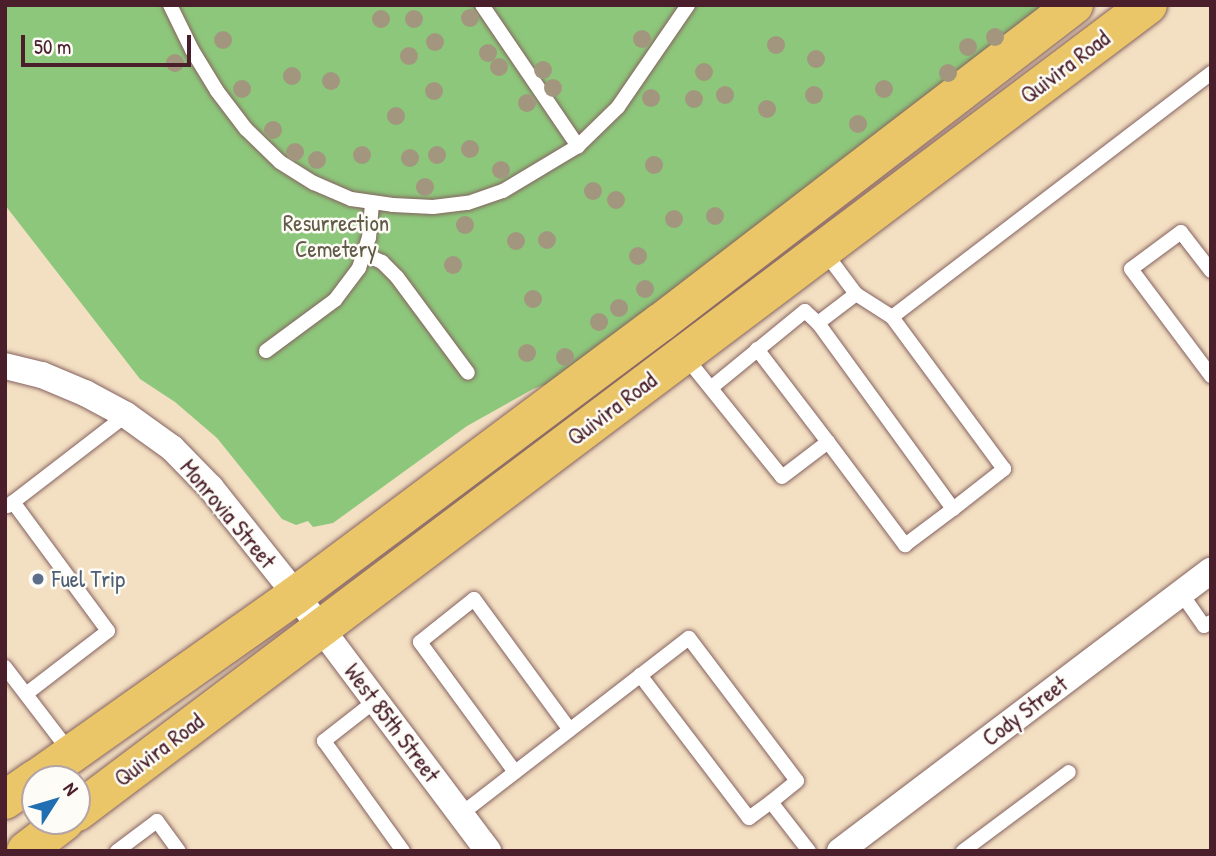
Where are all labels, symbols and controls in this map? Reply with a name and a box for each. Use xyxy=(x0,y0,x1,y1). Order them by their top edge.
scale bar xyxy=(24,21,194,65)
street label: Quivira Road xyxy=(1015,24,1115,110)
text: 50 m xyxy=(34,32,71,61)
park label: Resurrection Cemetery xyxy=(283,209,389,263)
street label: Quivira Road xyxy=(562,366,662,452)
street label: Monrovia Street xyxy=(174,454,282,574)
place label: Fuel Trip xyxy=(52,565,125,593)
marker: Fuel Trip xyxy=(30,571,46,587)
street label: West 85th Street xyxy=(338,658,446,788)
street label: Cody Street xyxy=(977,670,1073,752)
street label: Quivira Road xyxy=(109,707,209,793)
north arrow xyxy=(21,765,91,835)
text: N xyxy=(58,777,85,800)

